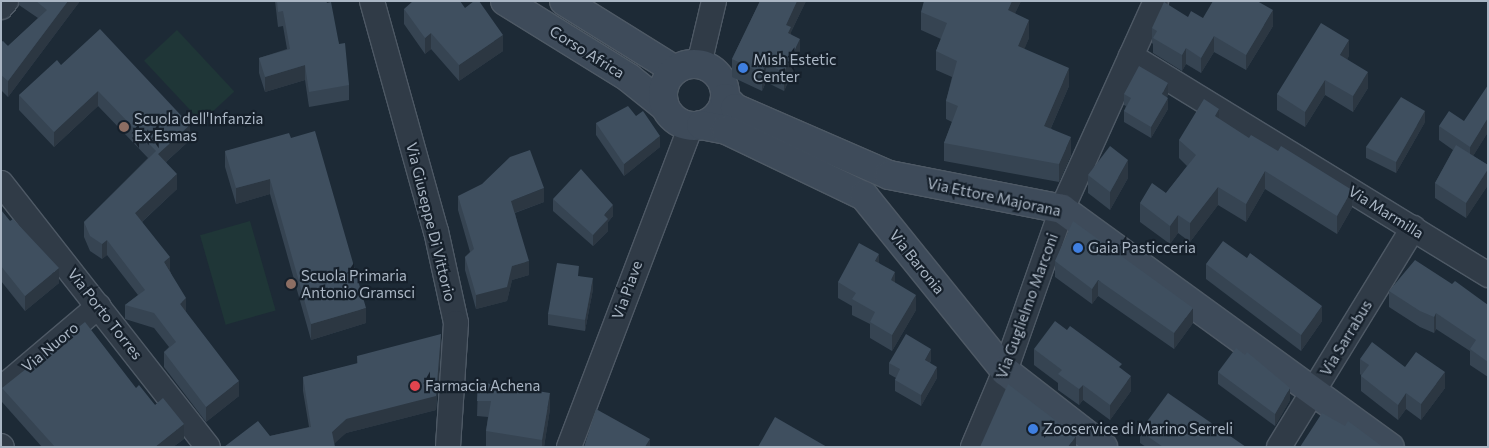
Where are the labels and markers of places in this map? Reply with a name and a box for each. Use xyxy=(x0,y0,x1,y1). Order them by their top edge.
place label: Mish Estetic Center xyxy=(753,50,836,85)
marker: Mish Estetic Center xyxy=(737,62,749,74)
place label: Scuola dell'Infanzia Ex Esmas xyxy=(134,109,263,144)
marker: Scuola dell'Infanzia Ex Esmas xyxy=(118,121,130,133)
place label: Gaia Pasticceria xyxy=(1088,239,1196,257)
marker: Gaia Pasticceria xyxy=(1072,242,1084,254)
place label: Scuola Primaria Antonio Gramsci xyxy=(301,266,415,301)
marker: Scuola Primaria Antonio Gramsci xyxy=(285,278,297,290)
place label: Farmacia Achena xyxy=(425,377,540,395)
marker: Farmacia Achena xyxy=(409,380,421,392)
place label: Zooservice di Marino Serreli xyxy=(1043,420,1233,438)
marker: Zooservice di Marino Serreli xyxy=(1027,423,1039,435)

